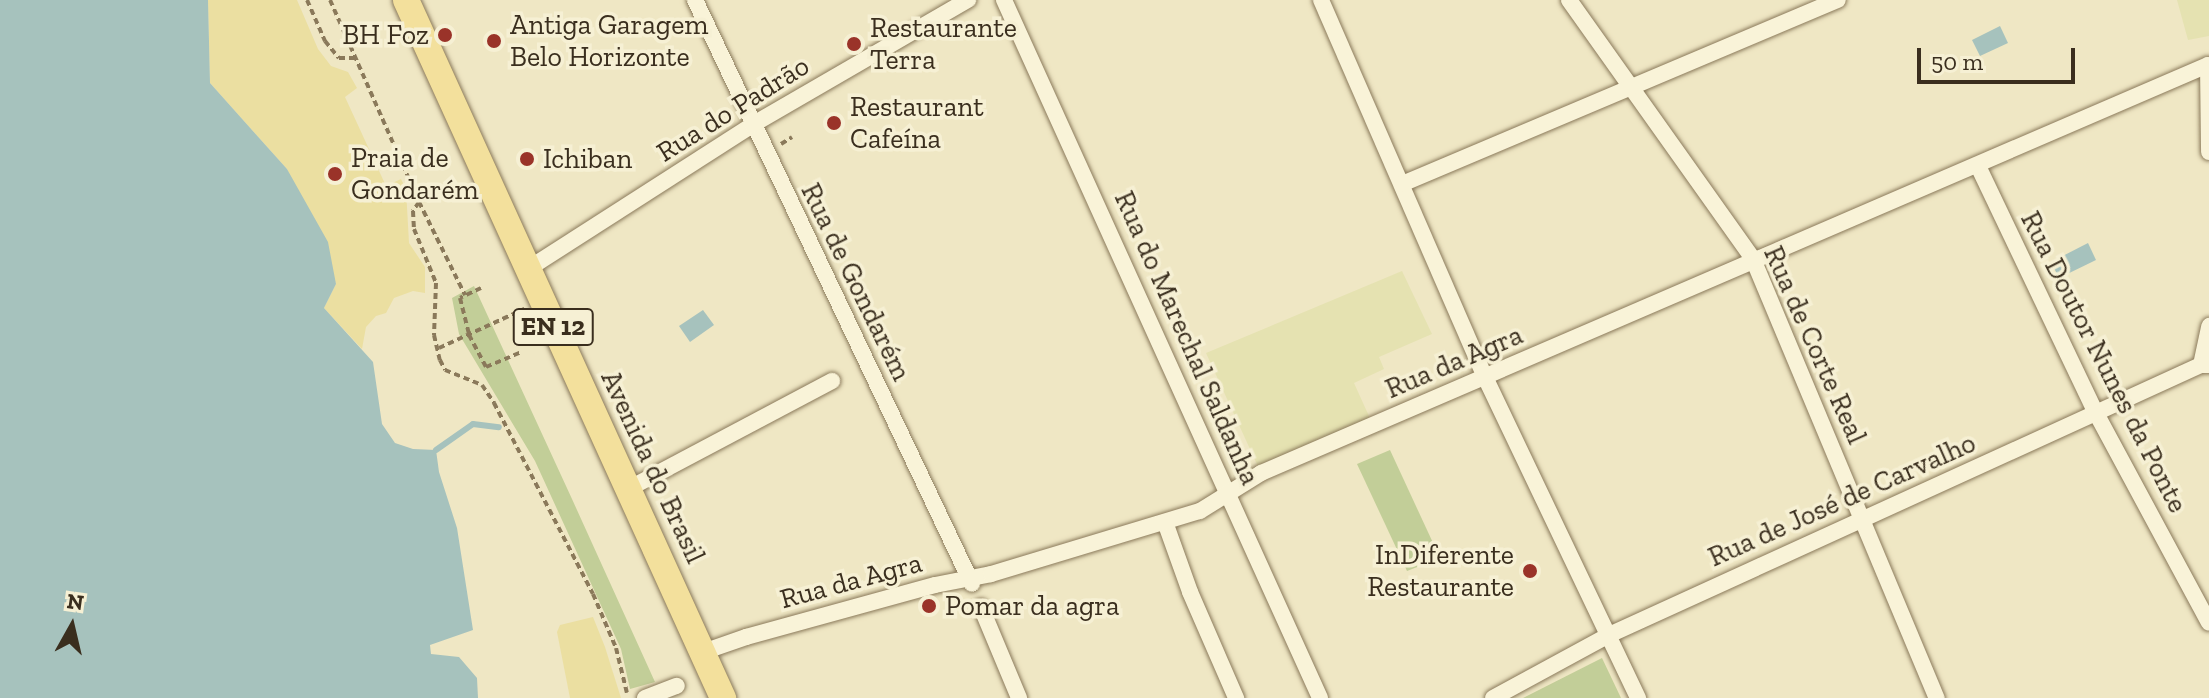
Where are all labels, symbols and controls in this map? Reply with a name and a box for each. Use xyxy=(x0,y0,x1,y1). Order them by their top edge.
place label: Antiga Garagem Belo Horizonte xyxy=(510,8,708,74)
place label: Restaurante Terra xyxy=(870,11,1017,77)
place label: BH Foz xyxy=(342,18,429,52)
marker: BH Foz xyxy=(436,26,454,44)
marker: Antiga Garagem Belo Horizonte xyxy=(485,32,503,50)
scale bar xyxy=(1921,32,2079,82)
marker: Restaurante Terra xyxy=(845,35,863,53)
text: 50 m xyxy=(1931,47,1983,76)
street label: Rua do Padrão xyxy=(651,49,815,169)
place label: Restaurant Cafeína xyxy=(850,90,984,156)
marker: Restaurant Cafeína xyxy=(825,114,843,132)
place label: Praia de Gondarém xyxy=(351,141,479,207)
place label: Ichiban xyxy=(543,142,632,176)
marker: Ichiban xyxy=(518,150,536,168)
marker: Praia de Gondarém xyxy=(326,165,344,183)
street label: Rua de Gondarém xyxy=(794,178,918,386)
street label: Rua do Marechal Saldanha xyxy=(1107,186,1267,490)
street label: Rua Doutor Nunes da Ponte xyxy=(2013,206,2195,518)
street label: Rua de Corte Real xyxy=(1756,241,1874,449)
road number: EN 12 xyxy=(511,305,595,349)
street label: Rua da Agra xyxy=(1380,318,1528,406)
street label: Avenida do Brasil xyxy=(594,365,712,569)
street label: Rua de José de Carvalho xyxy=(1703,426,1981,574)
place label: InDiferente Restaurante xyxy=(1367,538,1514,604)
street label: Rua da Agra xyxy=(776,546,926,616)
marker: InDiferente Restaurante xyxy=(1521,562,1539,580)
north arrow xyxy=(32,586,112,666)
text: N xyxy=(65,587,86,616)
place label: Pomar da agra xyxy=(945,589,1120,623)
marker: Pomar da agra xyxy=(920,597,938,615)

